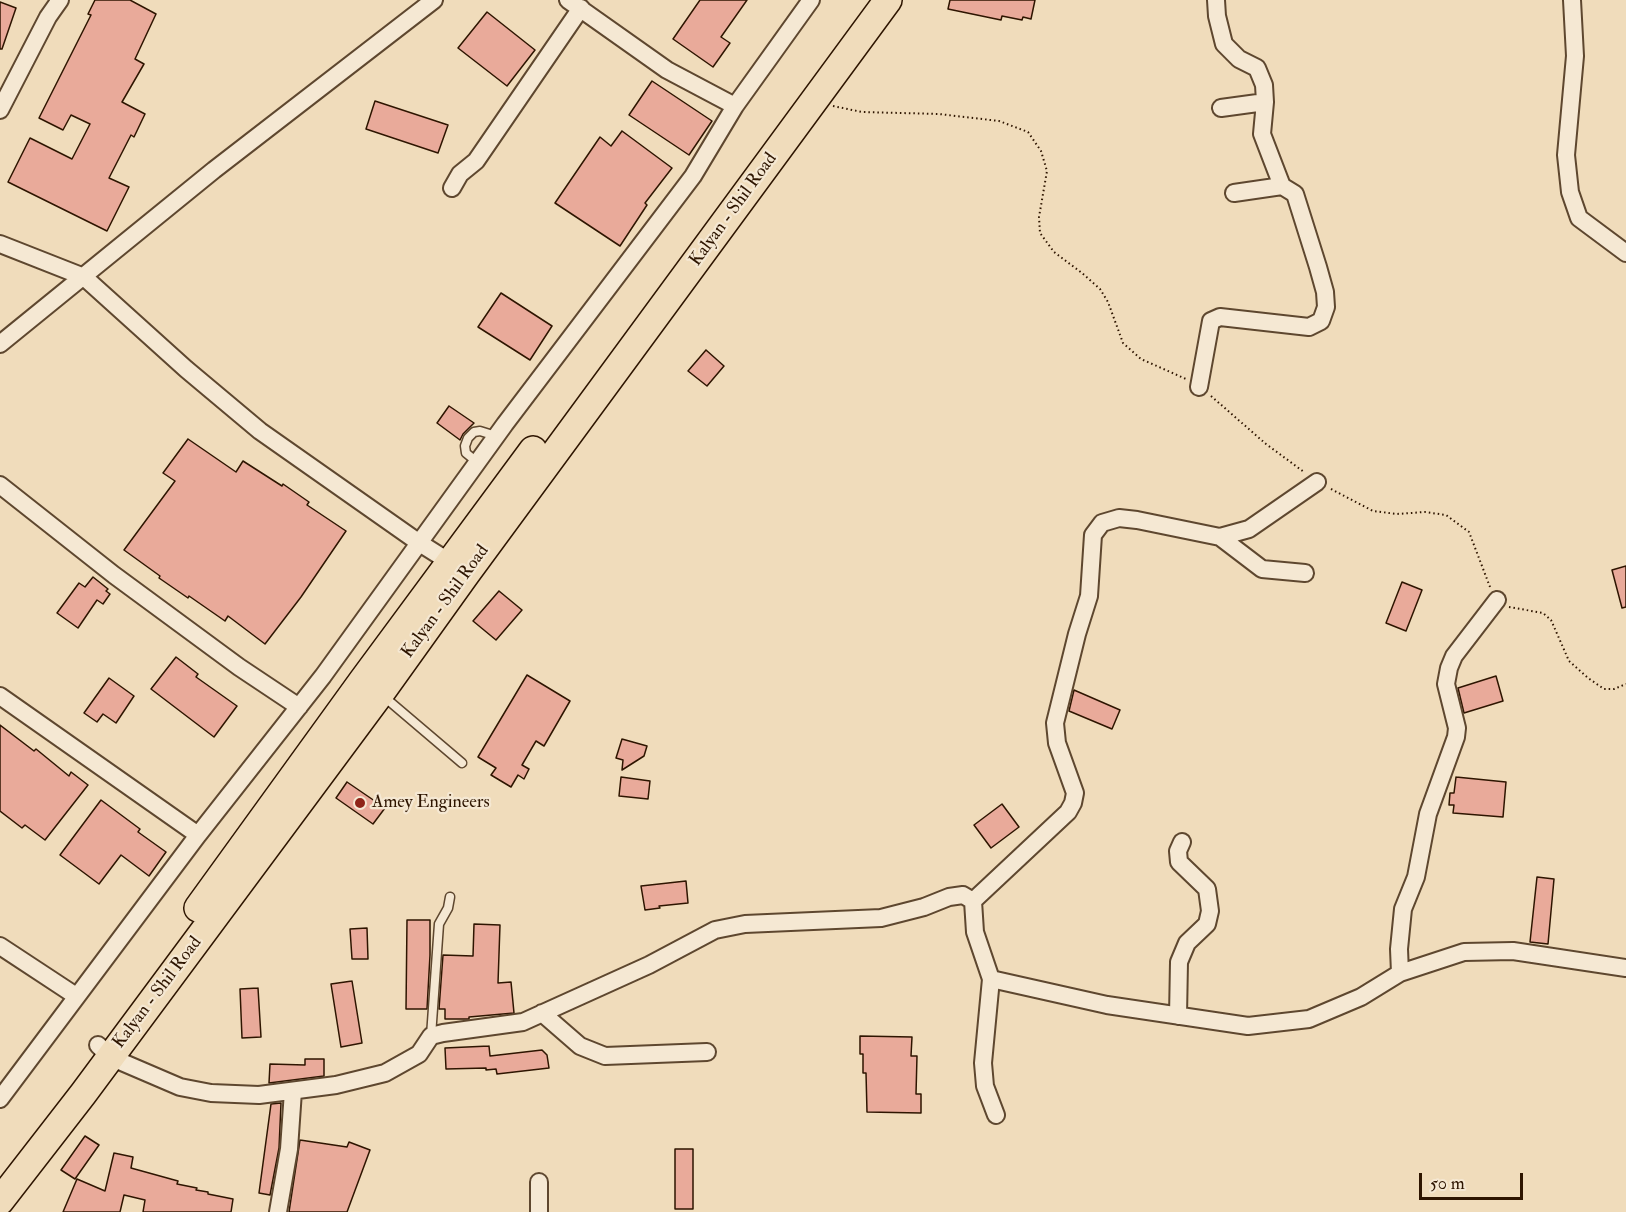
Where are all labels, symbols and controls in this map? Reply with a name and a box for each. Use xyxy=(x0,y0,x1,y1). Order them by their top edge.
street label: Kalyan - Shil Road xyxy=(686,149,782,271)
street label: Kalyan - Shil Road xyxy=(398,541,494,663)
place label: Amey Engineers xyxy=(372,792,490,814)
marker: Amey Engineers xyxy=(353,796,367,810)
street label: Kalyan - Shil Road xyxy=(109,933,207,1053)
scale bar xyxy=(1422,1161,1526,1199)
text: 50 m xyxy=(1430,1172,1465,1195)

